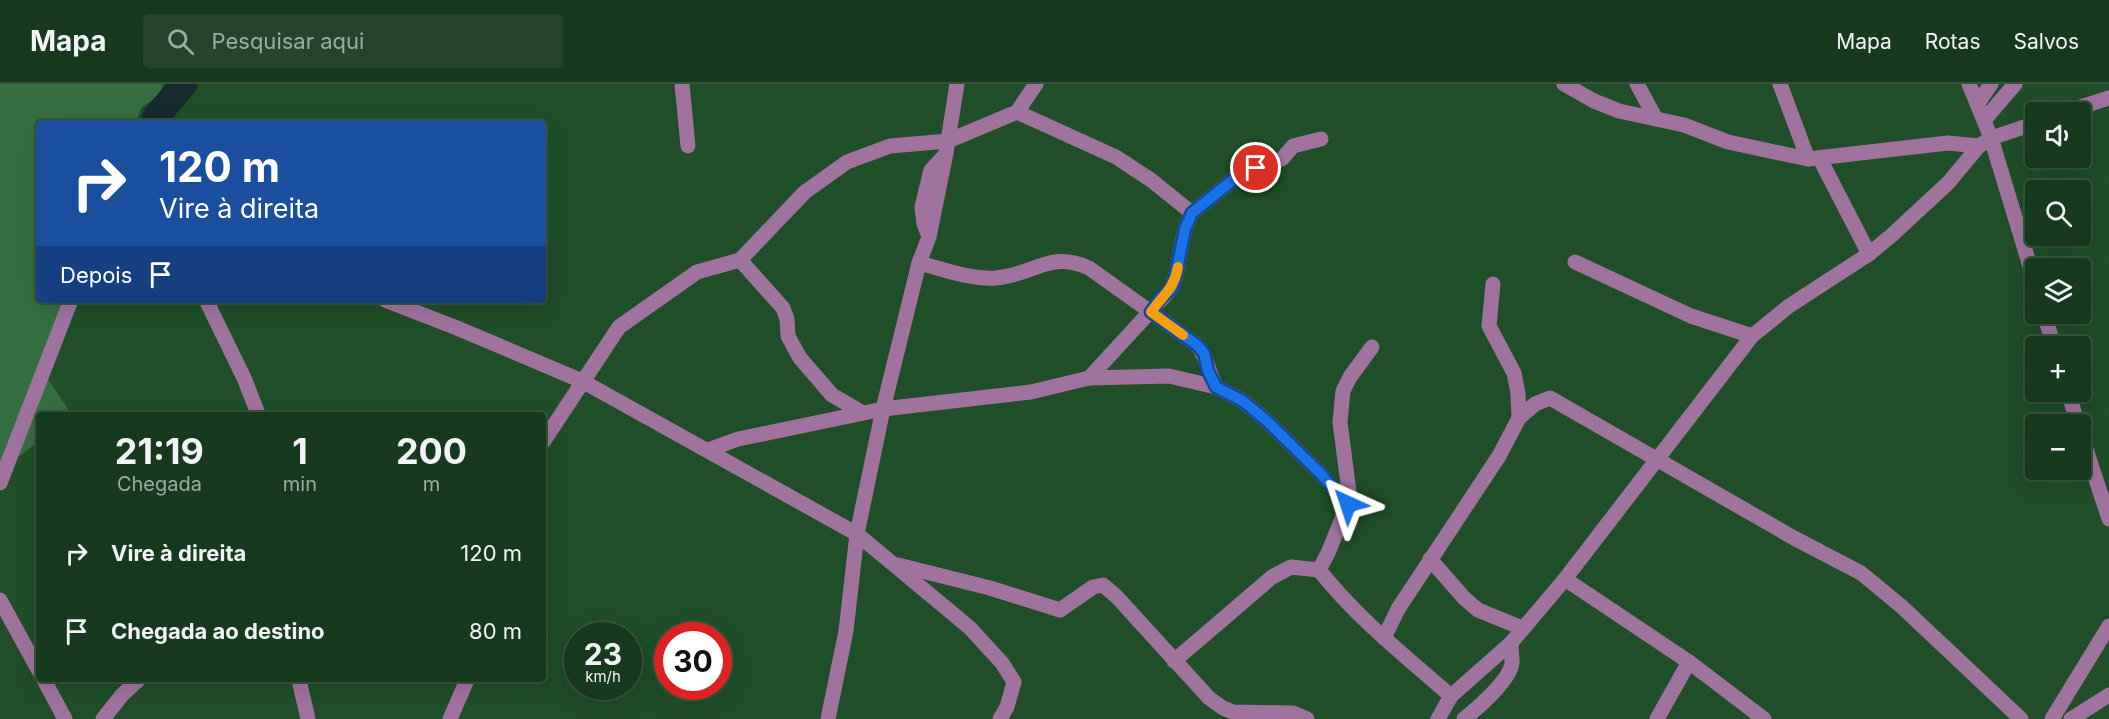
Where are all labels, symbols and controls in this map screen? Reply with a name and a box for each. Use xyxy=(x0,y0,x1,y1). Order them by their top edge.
search box xyxy=(143,14,563,68)
text: Mapa xyxy=(30,24,107,58)
icon: search xyxy=(164,25,197,58)
text: Pesquisar aqui xyxy=(212,28,364,54)
text: Mapa xyxy=(1836,29,1892,54)
text: Rotas xyxy=(1925,29,1980,54)
text: Salvos xyxy=(2013,29,2079,54)
map controls xyxy=(2025,102,2091,480)
button: sound xyxy=(2025,102,2091,168)
text: 120 m xyxy=(159,141,280,192)
pin xyxy=(1230,142,1281,193)
icon: right xyxy=(60,144,138,222)
icon: arrive xyxy=(1239,151,1272,184)
button: search xyxy=(2025,180,2091,246)
text: Vire à direita xyxy=(159,192,319,225)
icon: arrive xyxy=(144,258,177,291)
button: layers xyxy=(2025,258,2091,324)
text: Depois xyxy=(60,262,132,288)
button: + xyxy=(2025,336,2091,402)
button: − xyxy=(2025,414,2091,480)
text: 21:19 xyxy=(115,429,204,473)
text: 1 xyxy=(292,429,308,473)
text: 200 xyxy=(396,429,467,473)
text: Chegada xyxy=(117,472,202,496)
text: min xyxy=(283,472,317,496)
text: m xyxy=(423,472,440,496)
position arrow xyxy=(1316,472,1380,536)
icon: right xyxy=(60,537,93,570)
text: Vire à direita xyxy=(111,540,246,566)
text: 120 m xyxy=(460,540,522,566)
icon: arrive xyxy=(60,615,93,648)
text: Chegada ao destino xyxy=(111,618,325,644)
text: 80 m xyxy=(469,618,522,644)
speed limit sign: 30 xyxy=(654,622,732,700)
text: 23 xyxy=(584,636,622,672)
text: km/h xyxy=(585,667,621,686)

